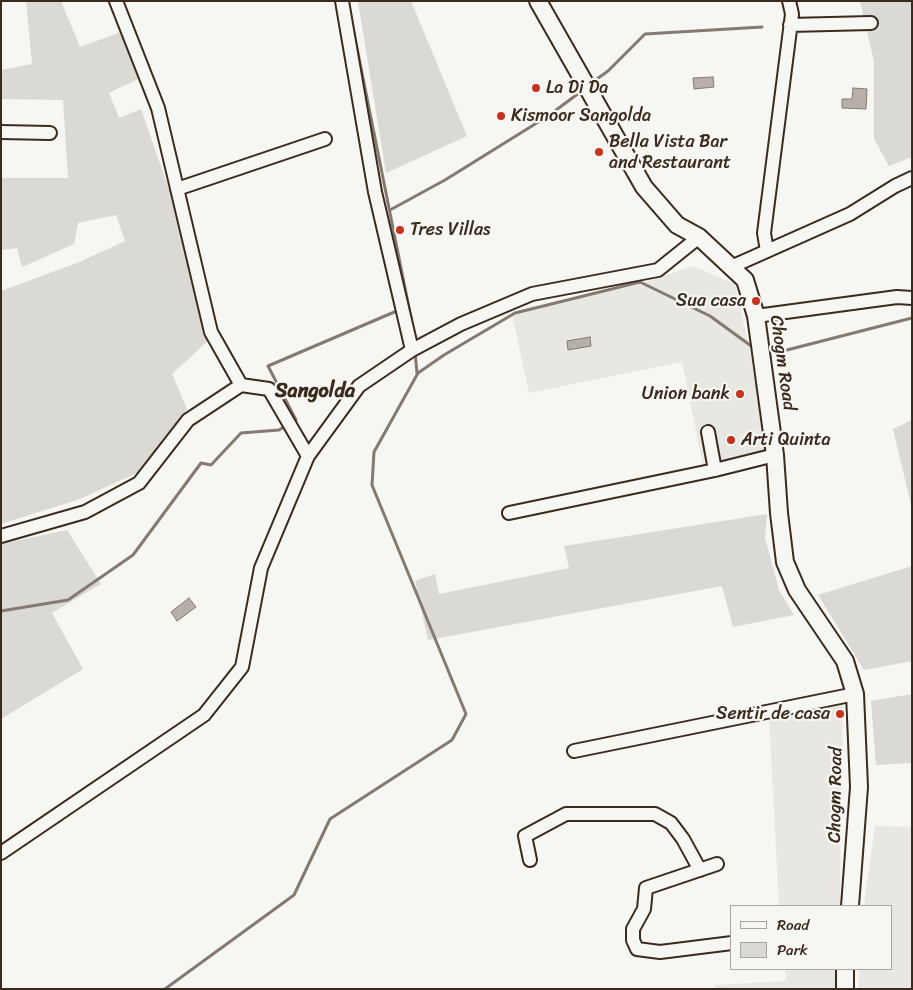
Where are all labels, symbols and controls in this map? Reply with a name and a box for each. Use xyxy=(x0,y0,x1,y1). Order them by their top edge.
place label: La Di Da xyxy=(546,77,608,99)
marker: La Di Da xyxy=(530,82,542,94)
place label: Kismoor Sangolda xyxy=(511,105,651,127)
marker: Kismoor Sangolda xyxy=(495,110,507,122)
place label: Bella Vista Bar and Restaurant xyxy=(609,131,731,173)
marker: Bella Vista Bar and Restaurant xyxy=(593,146,605,158)
place label: Tres Villas xyxy=(410,219,490,241)
marker: Tres Villas xyxy=(394,224,406,236)
place label: Sua casa xyxy=(676,290,746,312)
marker: Sua casa xyxy=(750,295,762,307)
street label: Chogm Road xyxy=(765,314,799,412)
district label: Sangolda xyxy=(275,380,355,404)
place label: Union bank xyxy=(642,383,730,405)
marker: Union bank xyxy=(734,388,746,400)
place label: Arti Quinta xyxy=(741,429,831,451)
marker: Arti Quinta xyxy=(725,434,737,446)
place label: Sentir de casa xyxy=(716,703,830,725)
marker: Sentir de casa xyxy=(834,708,846,720)
street label: Chogm Road xyxy=(824,747,848,843)
legend xyxy=(730,905,893,970)
text: Road xyxy=(777,912,809,938)
text: Park xyxy=(777,937,808,963)

